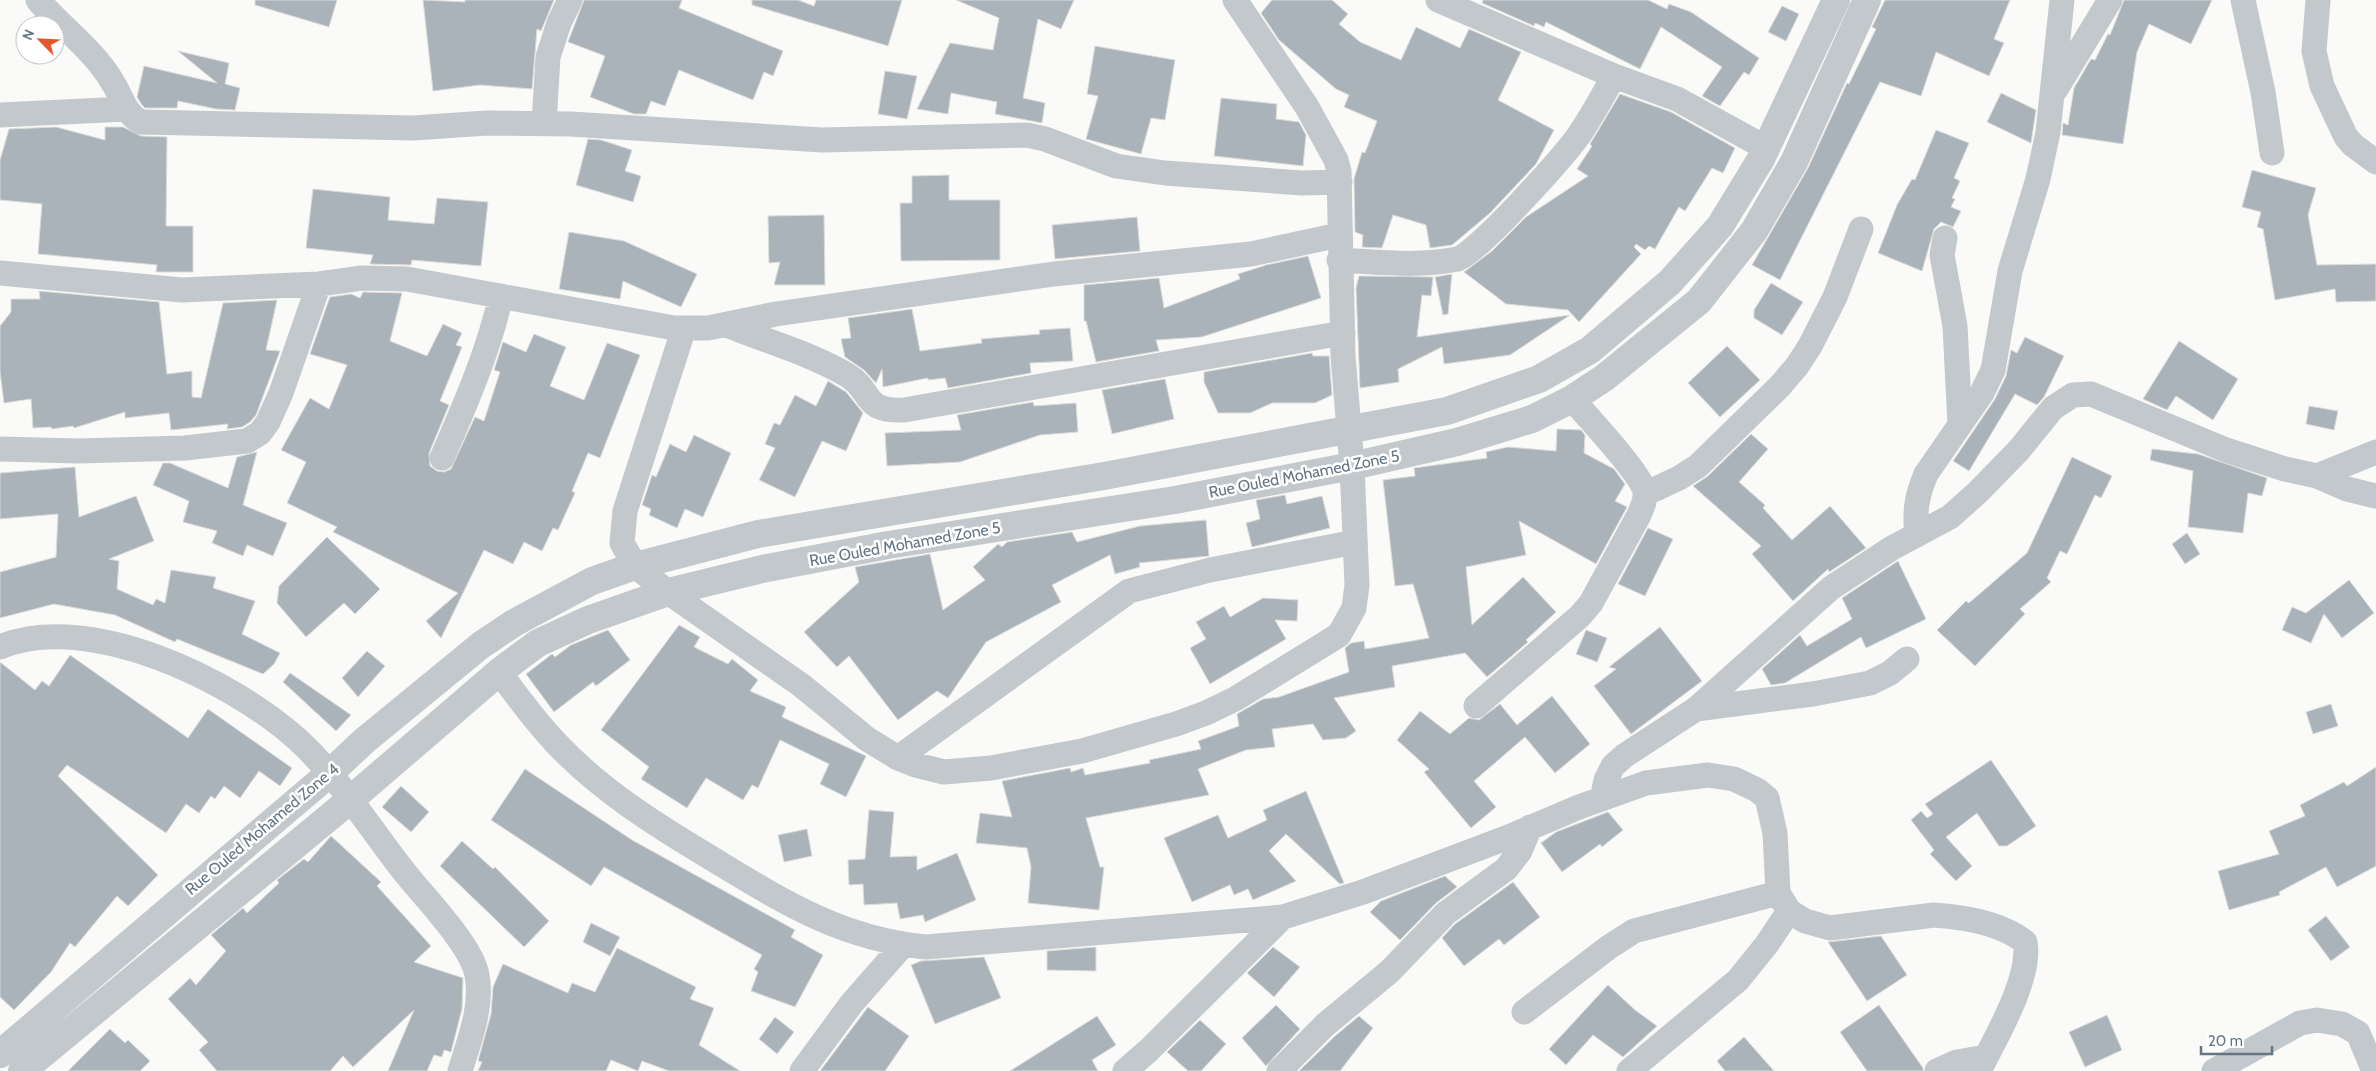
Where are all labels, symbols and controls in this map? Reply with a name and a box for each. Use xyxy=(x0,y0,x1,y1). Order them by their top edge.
north arrow xyxy=(15,15,65,65)
text: N xyxy=(18,27,38,43)
street label: Rue Ouled Mohamed Zone 5 xyxy=(1207,446,1401,502)
street label: Rue Ouled Mohamed Zone 5 xyxy=(808,518,1002,570)
street label: Rue Ouled Mohamed Zone 4 xyxy=(181,759,343,899)
scale bar xyxy=(2201,1024,2272,1056)
text: 20 m xyxy=(2208,1032,2243,1050)

